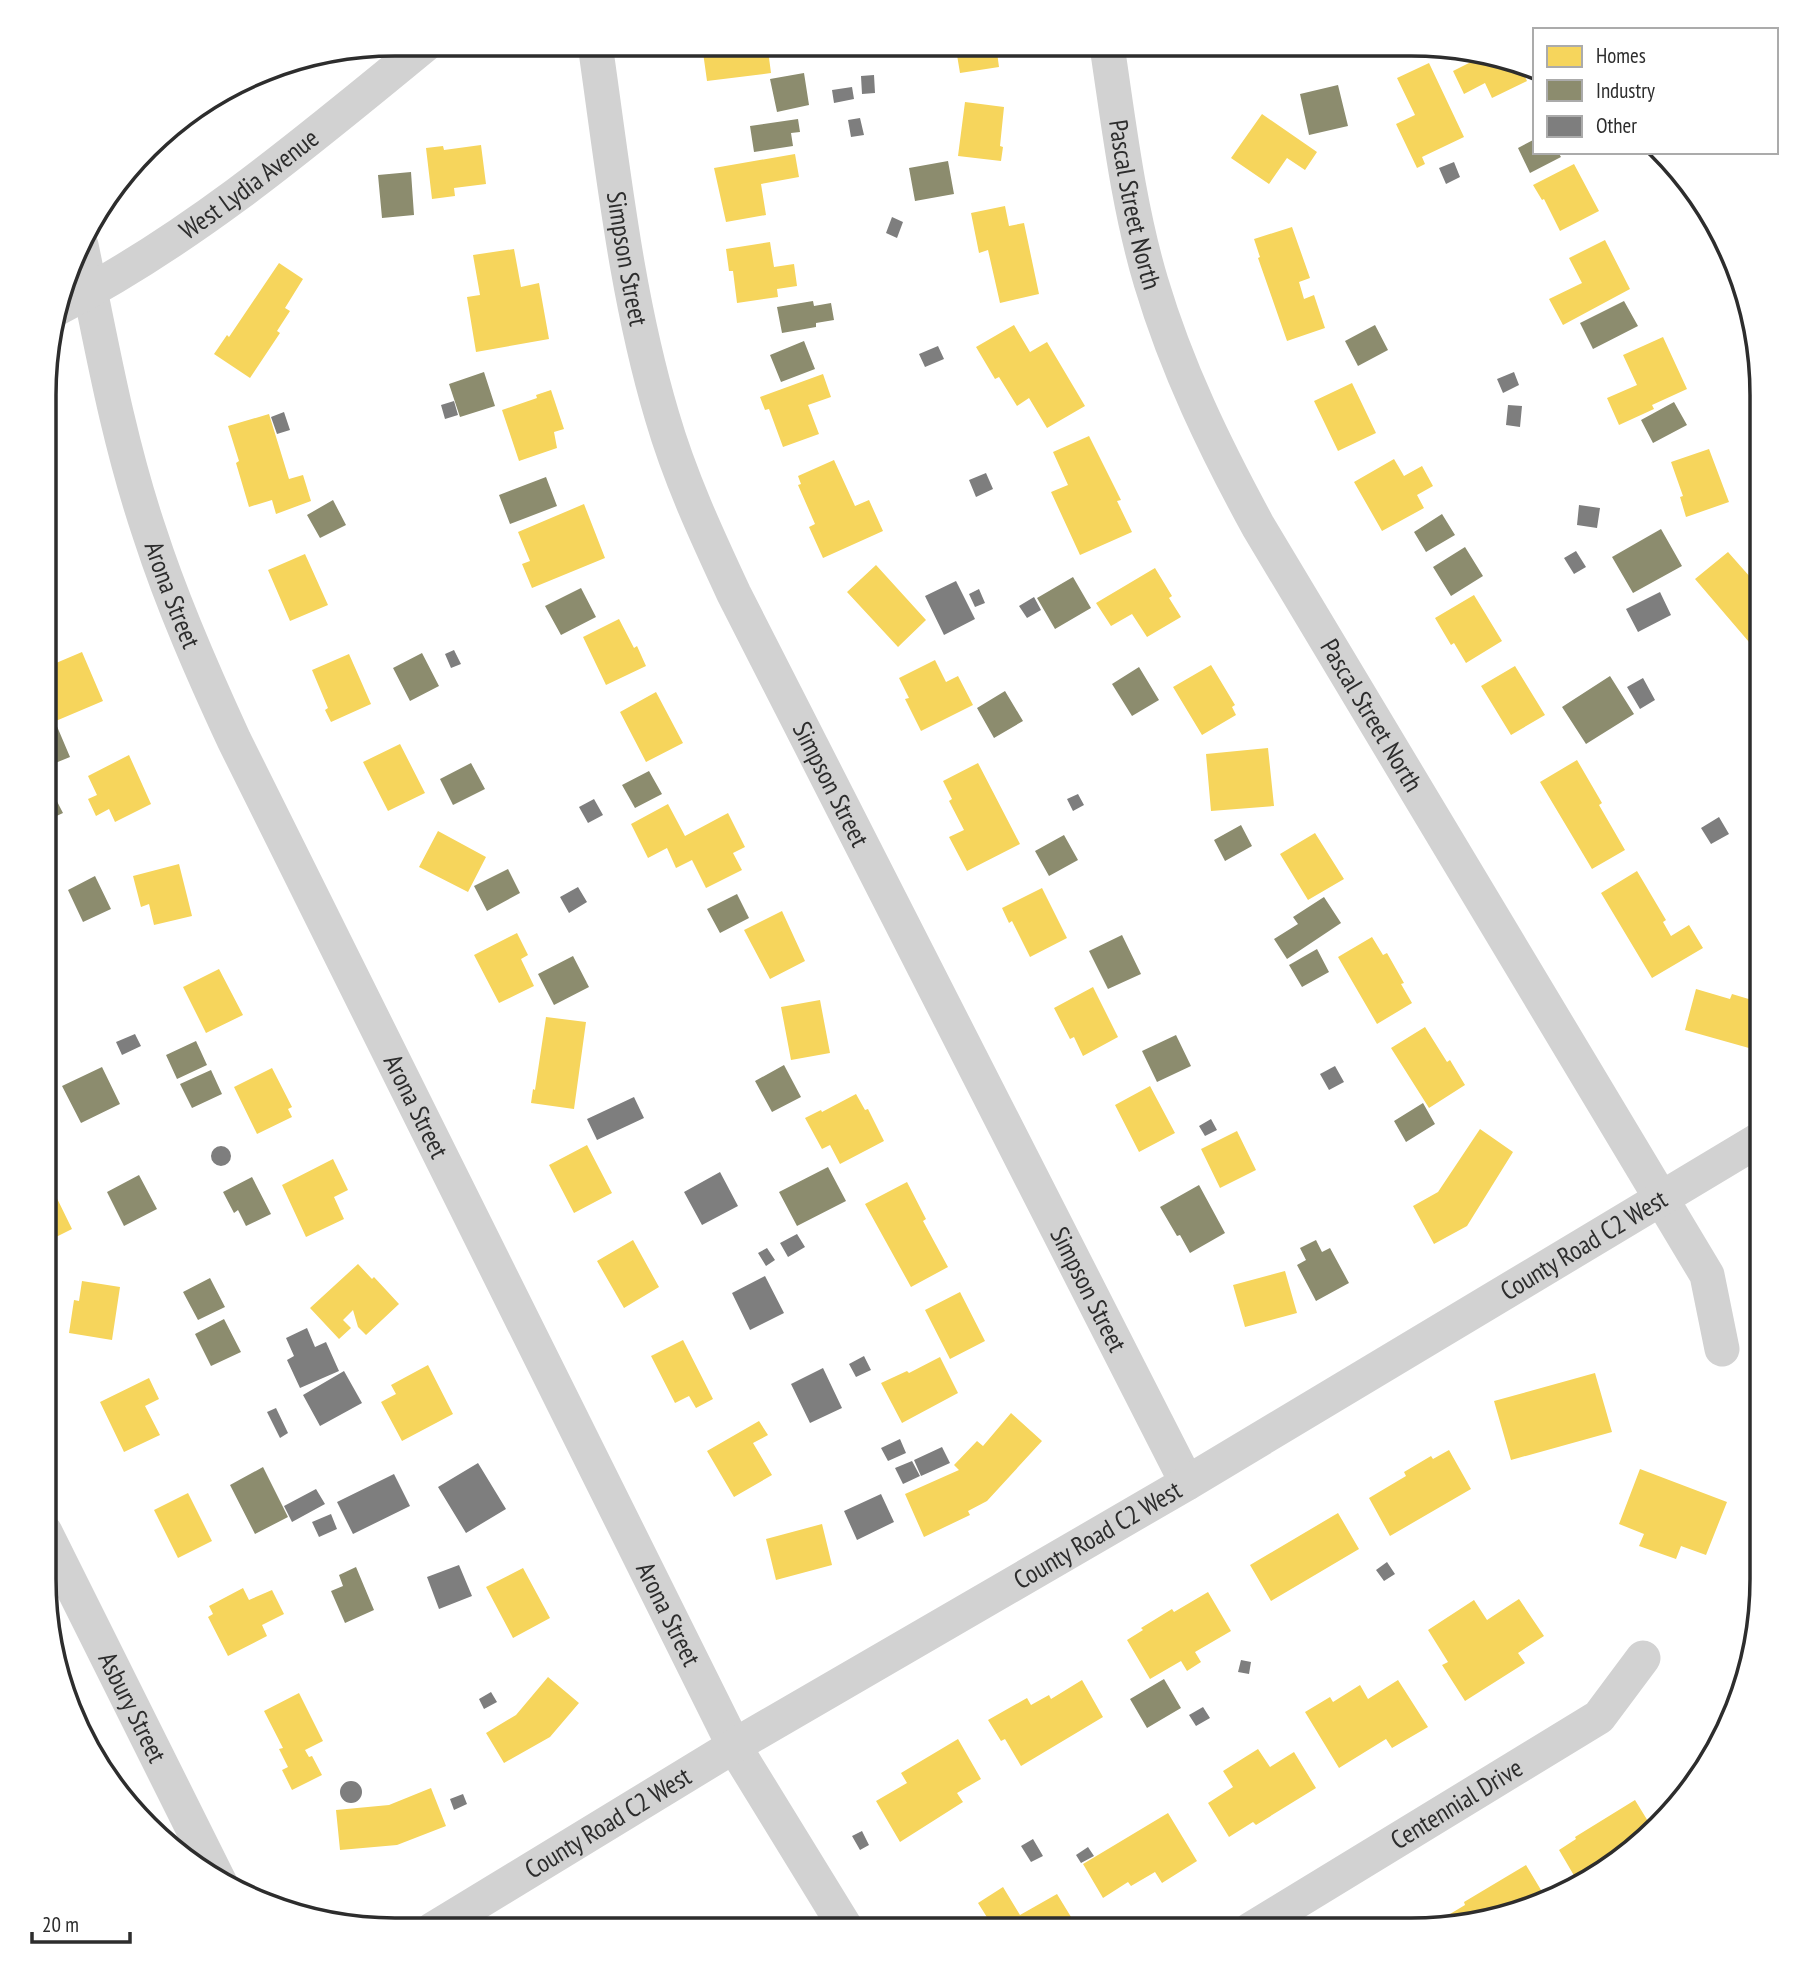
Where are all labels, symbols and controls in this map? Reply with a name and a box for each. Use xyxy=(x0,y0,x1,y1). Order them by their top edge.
legend xyxy=(1533,28,1778,154)
text: Homes xyxy=(1596,42,1646,69)
text: Industry xyxy=(1596,77,1655,104)
text: Other xyxy=(1596,112,1637,139)
street label: Pascal Street North xyxy=(1102,117,1169,293)
street label: West Lydia Avenue xyxy=(173,121,325,246)
street label: Simpson Street xyxy=(600,189,656,329)
street label: Arona Street xyxy=(138,537,208,653)
street label: Pascal Street North xyxy=(1313,633,1430,798)
street label: Simpson Street xyxy=(786,716,877,852)
street label: Arona Street xyxy=(377,1049,456,1164)
street label: County Road C2 West xyxy=(1494,1182,1673,1307)
street label: Simpson Street xyxy=(1043,1221,1134,1357)
street label: County Road C2 West xyxy=(1007,1473,1187,1596)
street label: Arona Street xyxy=(629,1556,709,1671)
street label: Asbury Street xyxy=(92,1646,174,1768)
street label: Centennial Drive xyxy=(1384,1751,1528,1856)
street label: County Road C2 West xyxy=(519,1759,697,1886)
scale bar xyxy=(32,1900,130,1944)
text: 20 m xyxy=(42,1911,79,1938)

